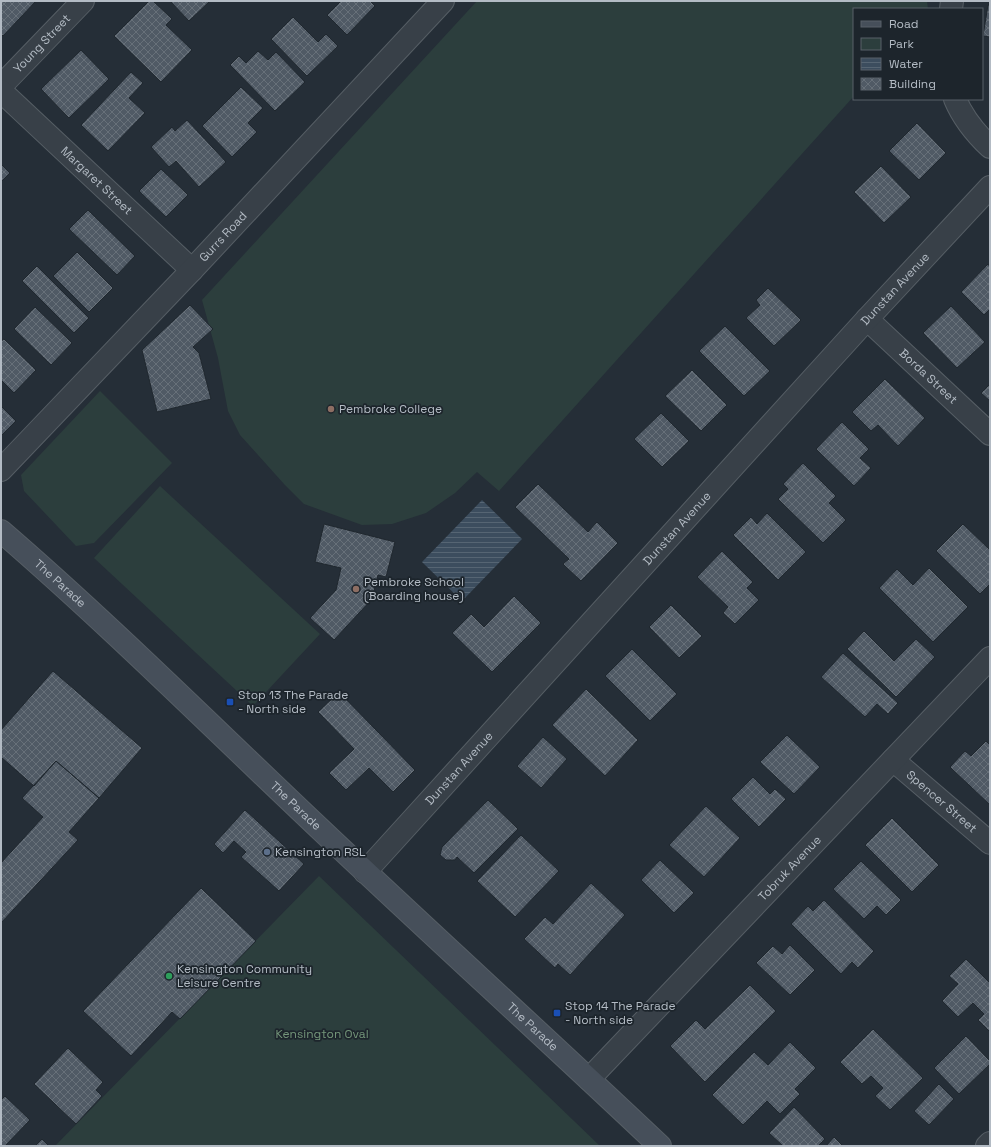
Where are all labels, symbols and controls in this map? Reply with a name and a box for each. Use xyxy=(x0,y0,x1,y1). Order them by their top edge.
legend xyxy=(853,8,983,100)
street label: Young Street xyxy=(10,11,74,76)
text: Road xyxy=(889,16,918,32)
text: Park xyxy=(889,36,914,52)
text: Water xyxy=(889,56,923,72)
text: Building xyxy=(889,76,936,92)
street label: Margaret Street xyxy=(57,143,136,218)
street label: Gurrs Road xyxy=(196,208,250,265)
street label: Dunstan Avenue xyxy=(857,249,933,329)
street label: Borda Street xyxy=(896,345,961,408)
place label: Pembroke College xyxy=(339,401,442,417)
marker: Pembroke College xyxy=(326,404,336,414)
street label: Dunstan Avenue xyxy=(639,488,714,569)
street label: The Parade xyxy=(31,556,89,611)
place label: Pembroke School (Boarding house) xyxy=(364,574,464,604)
marker: Pembroke School (Boarding house) xyxy=(351,584,361,594)
place label: Stop 13 The Parade - North side xyxy=(238,687,348,717)
marker: Stop 13 The Parade - North side xyxy=(225,697,235,707)
street label: Dunstan Avenue xyxy=(422,728,497,809)
street label: Spencer Street xyxy=(903,767,980,836)
street label: The Parade xyxy=(267,778,325,834)
street label: Tobruk Avenue xyxy=(755,832,825,904)
place label: Kensington RSL xyxy=(275,844,366,860)
marker: Kensington RSL xyxy=(262,847,272,857)
place label: Kensington Community Leisure Centre xyxy=(177,961,312,991)
marker: Kensington Community Leisure Centre xyxy=(164,971,174,981)
place label: Stop 14 The Parade - North side xyxy=(565,998,676,1028)
street label: The Parade xyxy=(503,999,562,1055)
marker: Stop 14 The Parade - North side xyxy=(552,1008,562,1018)
park label: Kensington Oval xyxy=(275,1026,369,1042)

